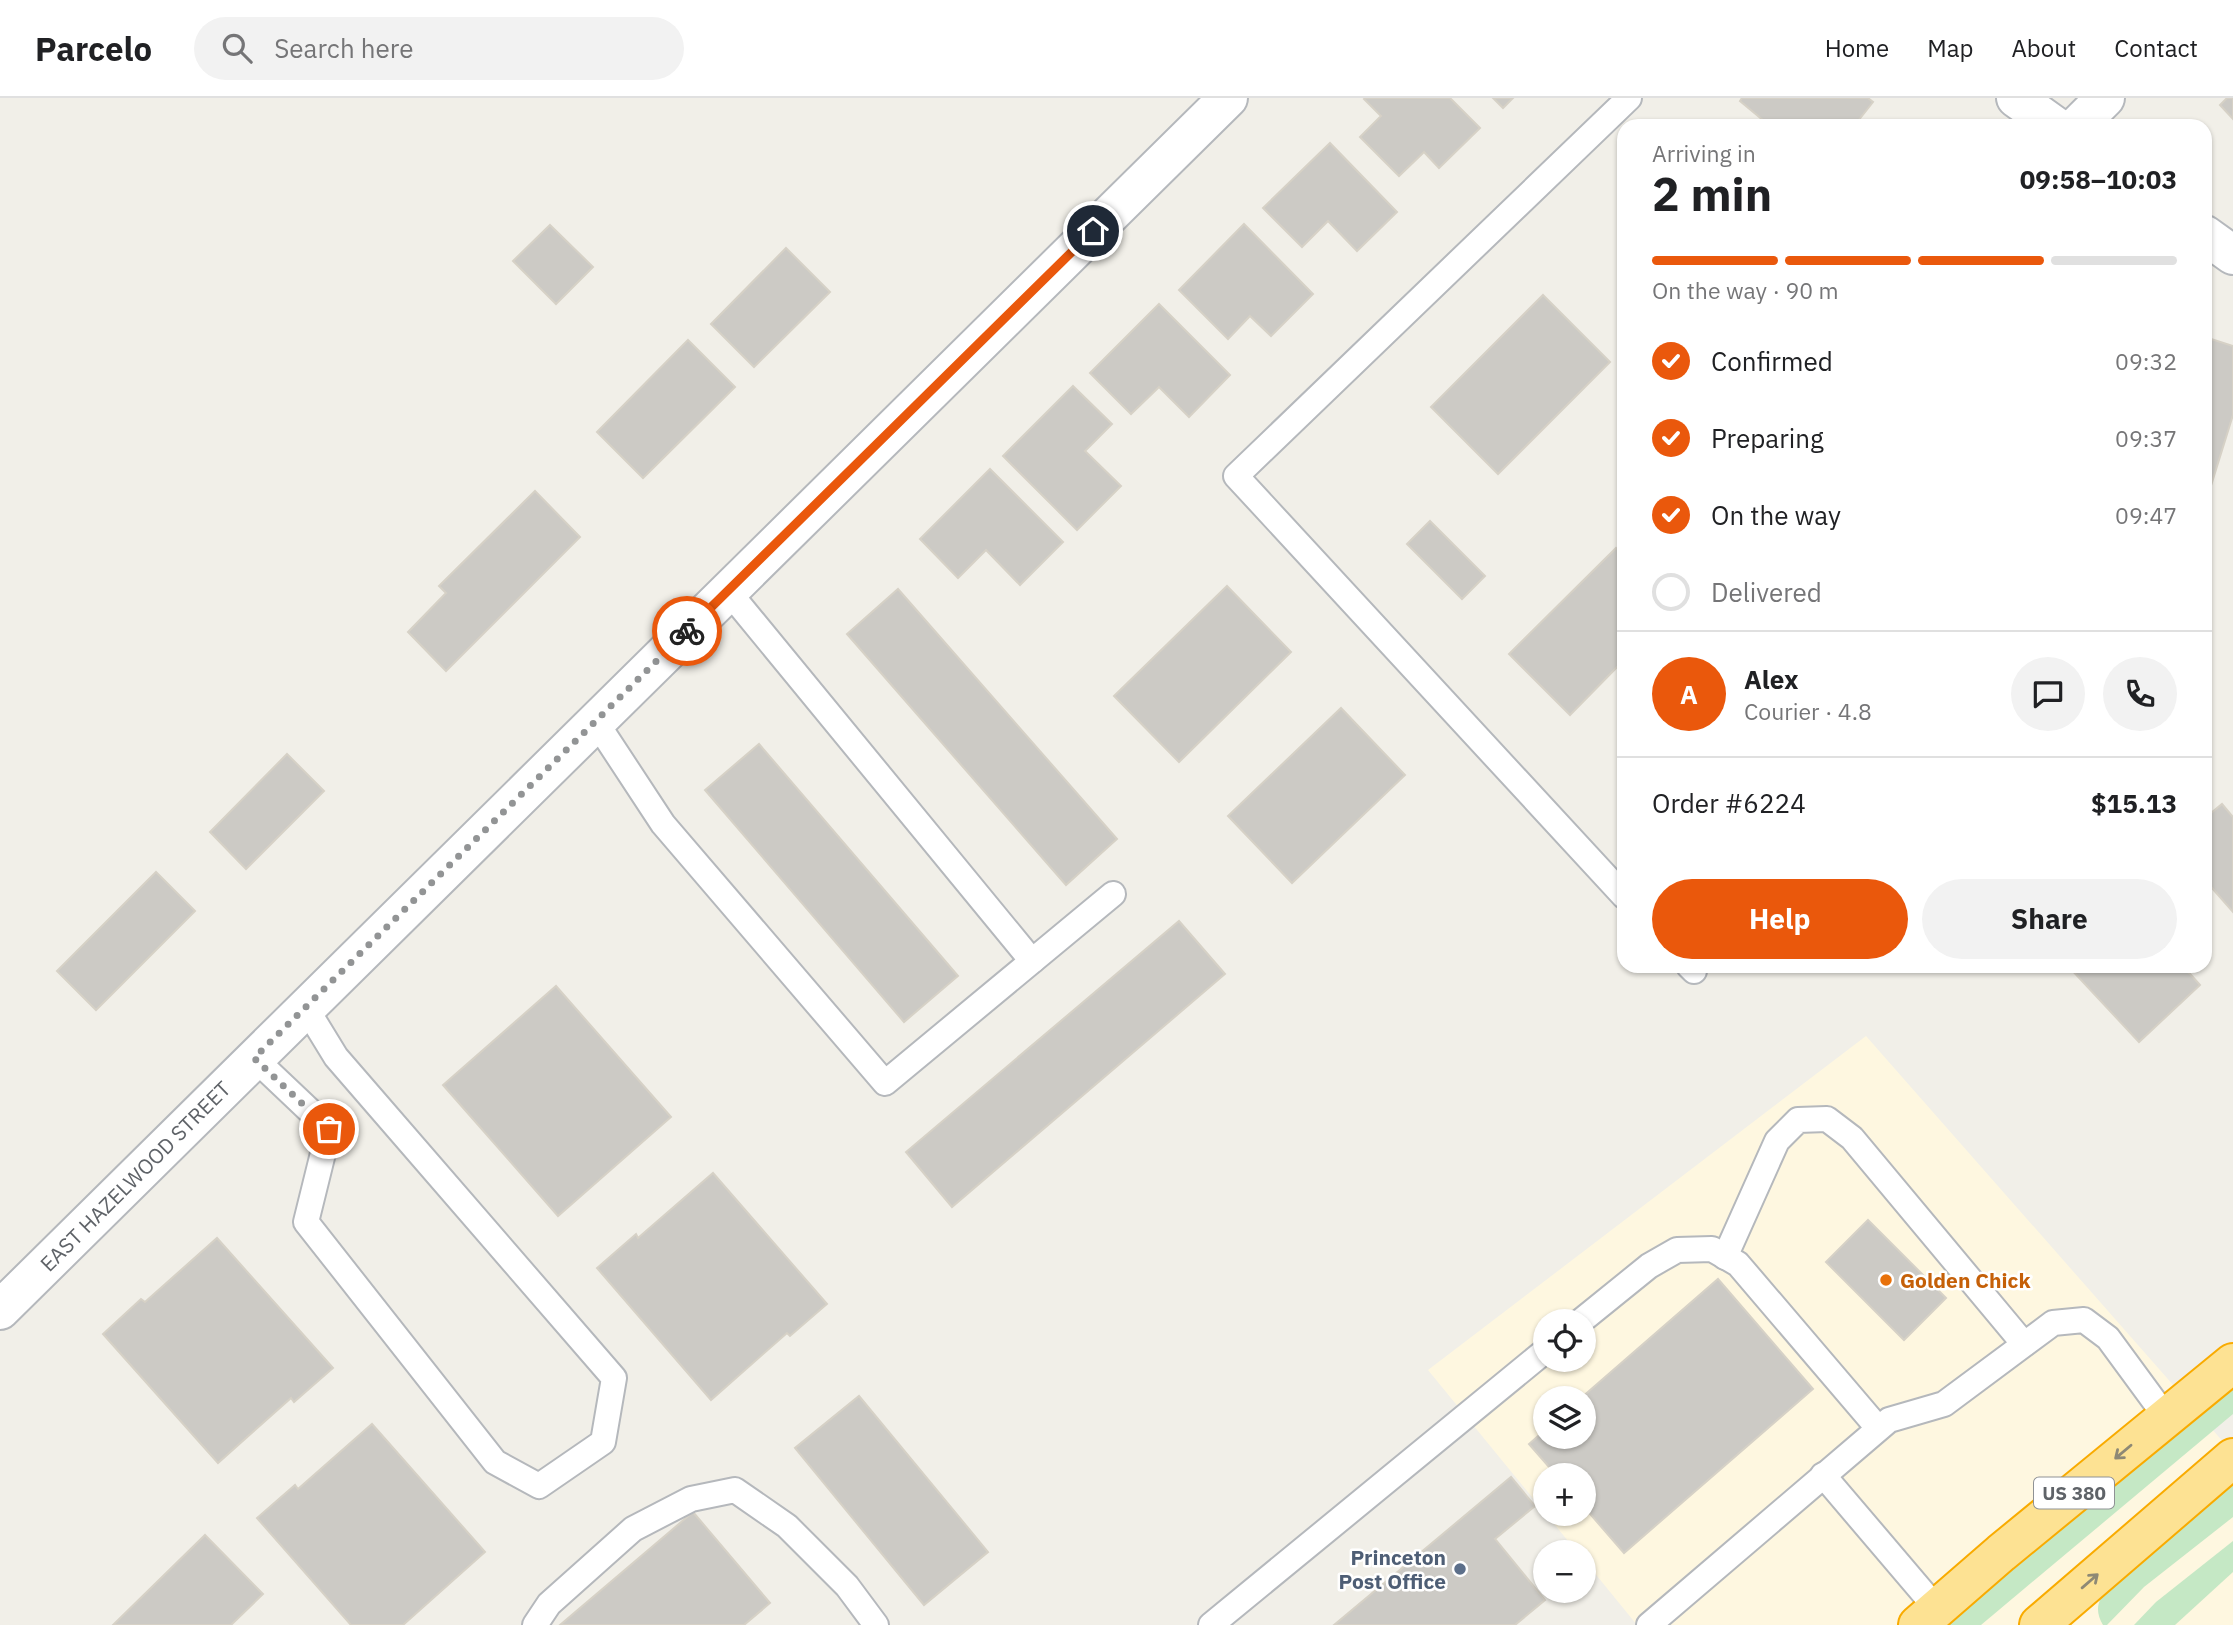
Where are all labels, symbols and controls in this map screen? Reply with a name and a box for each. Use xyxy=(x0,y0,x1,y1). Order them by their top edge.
search box xyxy=(194,17,684,80)
text: Parcelo xyxy=(35,27,152,70)
icon: search xyxy=(218,29,256,67)
text: Search here xyxy=(274,31,414,65)
text: Home xyxy=(1825,32,1889,64)
text: Map xyxy=(1927,32,1973,64)
text: About xyxy=(2011,32,2076,64)
text: Contact xyxy=(2114,32,2198,64)
text: Arriving in xyxy=(1652,138,1756,168)
text: 09:58–10:03 xyxy=(2020,162,2177,196)
text: 2 min xyxy=(1652,164,1772,224)
pin xyxy=(1063,201,1123,261)
icon: home xyxy=(1074,212,1112,250)
text: On the way · 90 m xyxy=(1652,275,1839,305)
icon: check xyxy=(1652,342,1690,380)
text: Confirmed xyxy=(1711,344,1833,378)
text: 09:32 xyxy=(2115,346,2177,376)
icon: check xyxy=(1652,419,1690,457)
text: Preparing xyxy=(1711,421,1824,455)
text: 09:37 xyxy=(2115,423,2177,453)
icon: check xyxy=(1652,496,1690,534)
text: On the way xyxy=(1711,498,1841,532)
text: 09:47 xyxy=(2115,500,2177,530)
text: Delivered xyxy=(1711,575,1822,609)
courier xyxy=(652,596,722,666)
icon: bike xyxy=(668,612,706,650)
button: chat xyxy=(2011,657,2085,731)
button: phone xyxy=(2103,657,2177,731)
text: Alex xyxy=(1744,662,1798,696)
text: A xyxy=(1680,677,1698,711)
text: Courier · 4.8 xyxy=(1744,696,1872,726)
text: Order #6224 xyxy=(1652,786,1806,820)
text: $15.13 xyxy=(2091,786,2177,820)
button: Help xyxy=(1652,879,1908,959)
button: Share xyxy=(1922,879,2177,959)
street label: EAST HAZELWOOD STREET xyxy=(34,1075,236,1277)
pin xyxy=(299,1099,359,1159)
icon: bag xyxy=(310,1110,348,1148)
place label: Golden Chick xyxy=(1900,1266,2031,1294)
marker: Golden Chick xyxy=(1878,1272,1894,1288)
map controls xyxy=(1533,1309,1596,1603)
button: locate xyxy=(1533,1309,1596,1372)
button: layers xyxy=(1533,1386,1596,1449)
one-way arrow xyxy=(2115,1445,2133,1460)
button: + xyxy=(1533,1463,1596,1526)
road number: US 380 xyxy=(2034,1478,2114,1508)
button: − xyxy=(1533,1540,1596,1603)
place label: Princeton Post Office xyxy=(1339,1543,1446,1595)
marker: Princeton Post Office xyxy=(1452,1561,1468,1577)
one-way arrow xyxy=(2081,1573,2099,1589)

